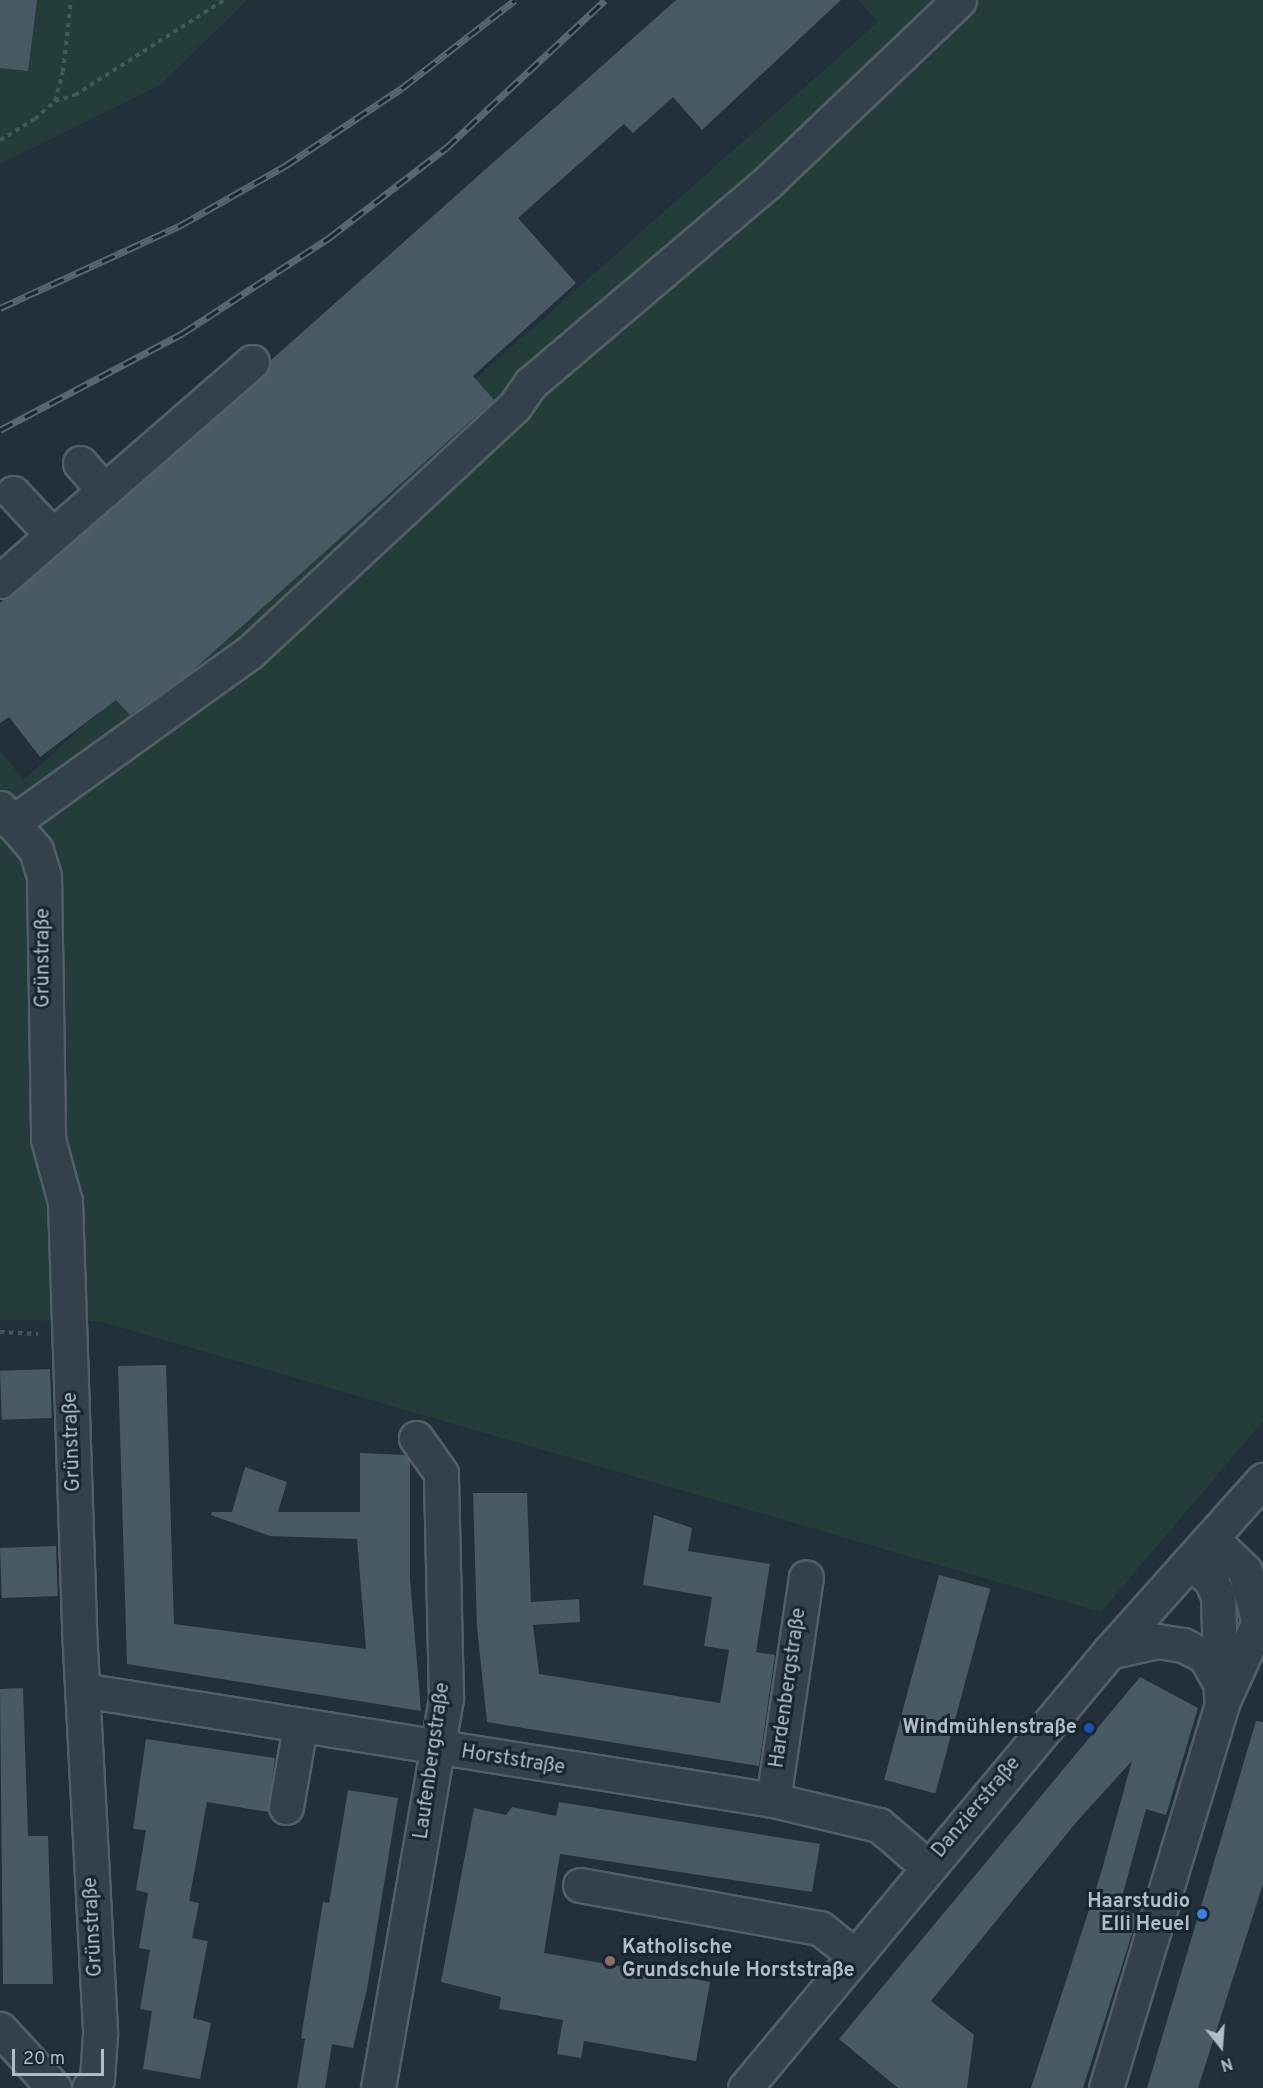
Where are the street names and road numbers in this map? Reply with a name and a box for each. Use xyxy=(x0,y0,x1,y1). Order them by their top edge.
street label: Grünstraße xyxy=(32,908,56,1008)
street label: Grünstraße xyxy=(59,1392,87,1492)
street label: Hardenbergstraße xyxy=(766,1606,812,1770)
street label: Laufenbergstraße xyxy=(410,1681,456,1841)
street label: Horststraße xyxy=(459,1741,567,1781)
street label: Danzierstraße xyxy=(928,1753,1026,1863)
street label: Grünstraße xyxy=(79,1877,109,1977)

